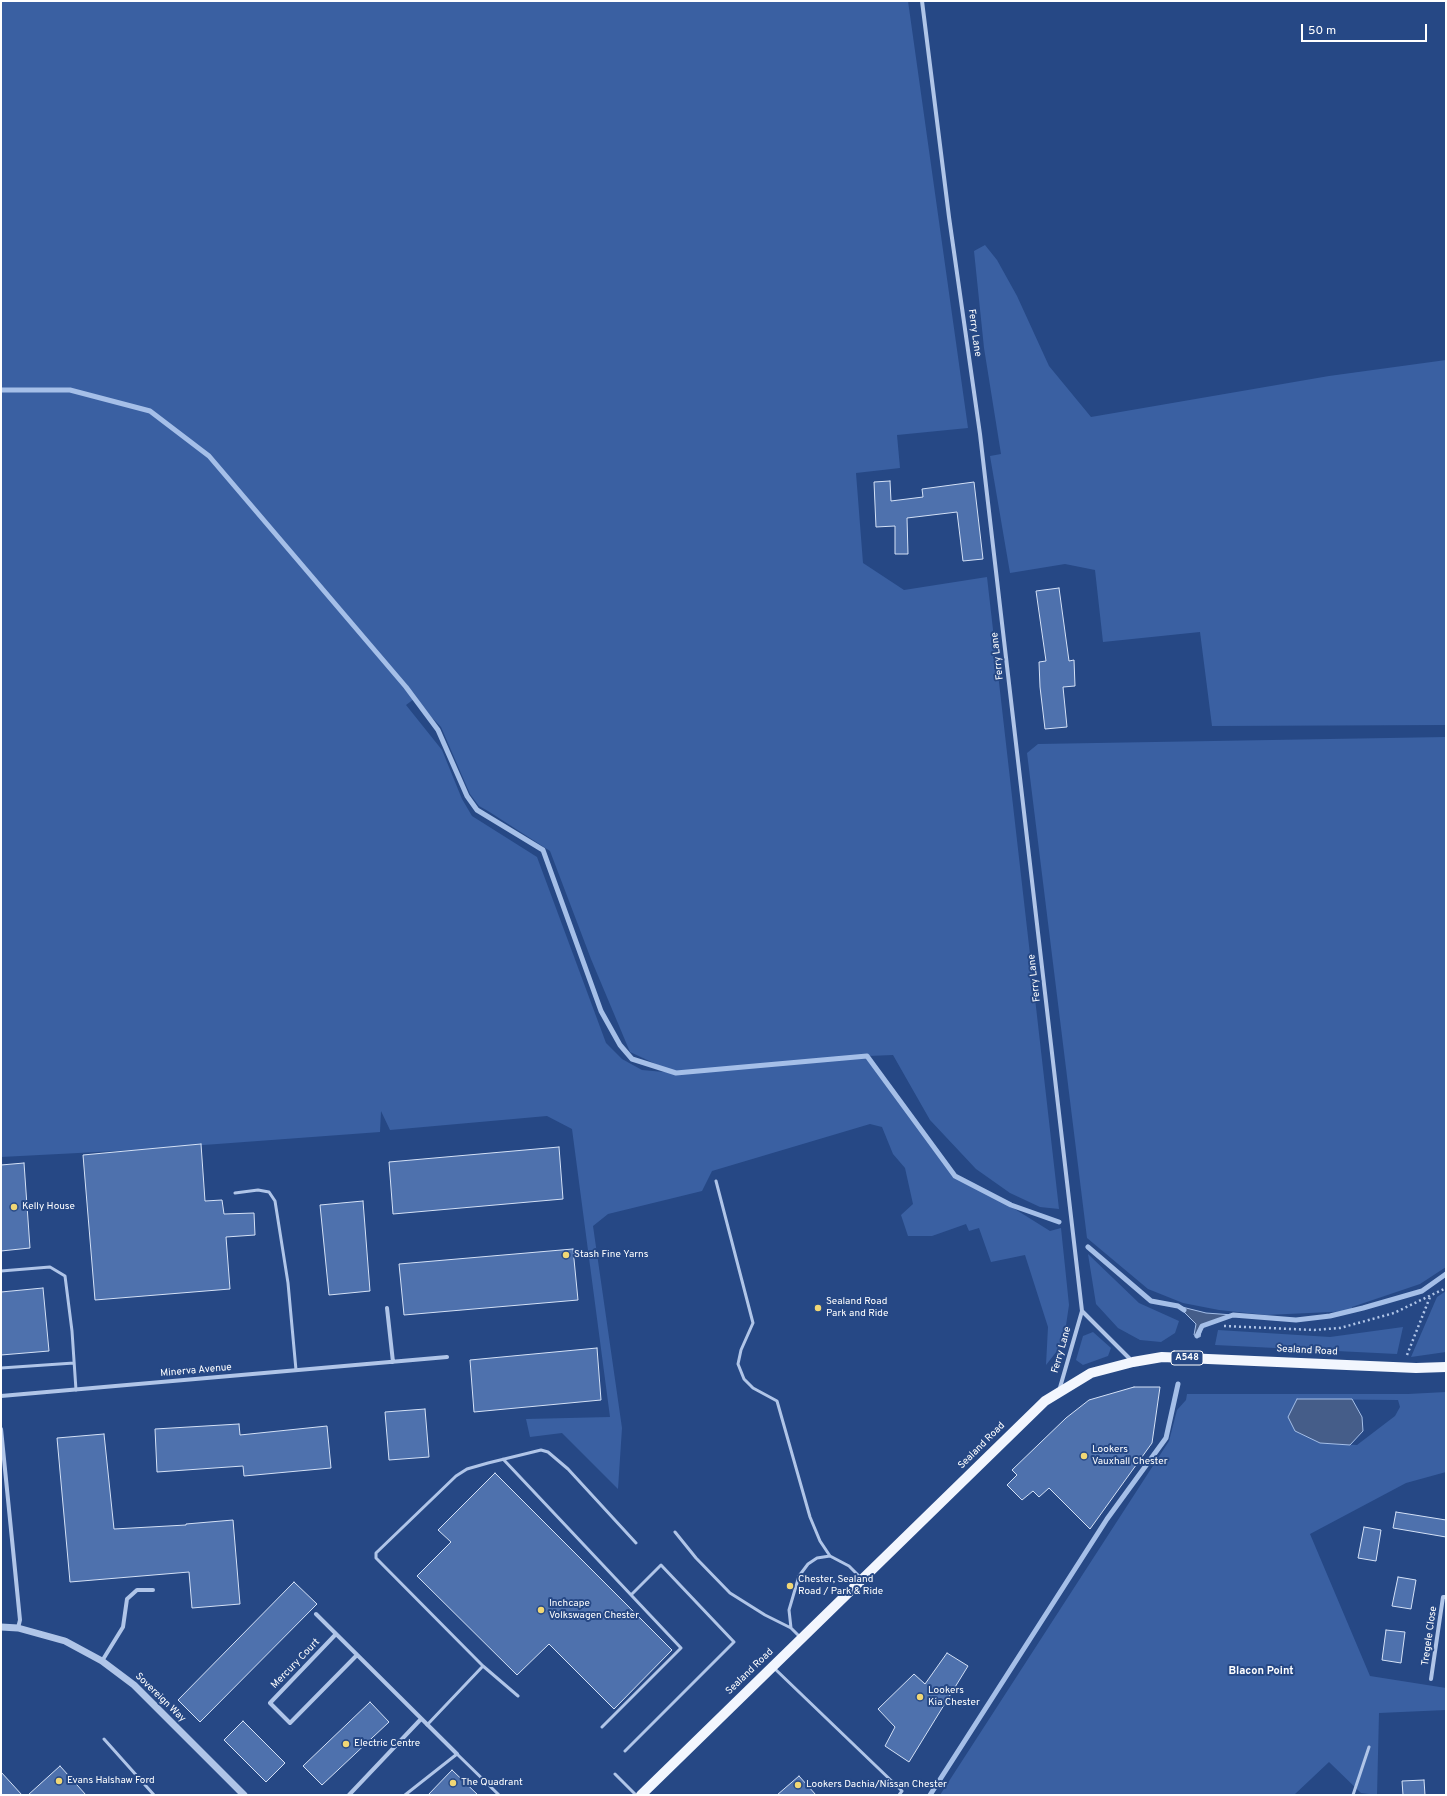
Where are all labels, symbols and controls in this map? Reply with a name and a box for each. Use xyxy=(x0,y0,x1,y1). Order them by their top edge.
scale bar xyxy=(1303,16,1429,42)
text: 50 m xyxy=(1308,23,1336,39)
street label: Ferry Lane xyxy=(965,308,983,358)
street label: Ferry Lane xyxy=(989,631,1007,681)
street label: Ferry Lane xyxy=(1026,953,1044,1003)
place label: Kelly House xyxy=(22,1201,75,1213)
marker: Kelly House xyxy=(9,1202,19,1212)
place label: Stash Fine Yarns xyxy=(574,1249,648,1261)
marker: Stash Fine Yarns xyxy=(561,1250,571,1260)
place label: Sealand Road Park and Ride xyxy=(826,1296,888,1320)
marker: Sealand Road Park and Ride xyxy=(813,1303,823,1313)
street label: Ferry Lane xyxy=(1050,1325,1074,1375)
street label: Sealand Road xyxy=(1276,1343,1338,1359)
road number: A548 xyxy=(1171,1351,1203,1365)
street label: Minerva Avenue xyxy=(160,1362,232,1380)
street label: Sealand Road xyxy=(956,1420,1008,1472)
place label: Lookers Vauxhall Chester xyxy=(1092,1444,1168,1468)
marker: Lookers Vauxhall Chester xyxy=(1079,1451,1089,1461)
place label: Chester, Sealand Road / Park & Ride xyxy=(798,1574,883,1598)
marker: Chester, Sealand Road / Park & Ride xyxy=(785,1581,795,1591)
place label: Inchcape Volkswagen Chester xyxy=(549,1598,639,1622)
marker: Inchcape Volkswagen Chester xyxy=(536,1605,546,1615)
street label: Tregele Close xyxy=(1420,1605,1440,1667)
street label: Mercury Court xyxy=(269,1636,323,1692)
street label: Sealand Road xyxy=(724,1646,776,1698)
district label: Blacon Point xyxy=(1228,1665,1294,1679)
street label: Sovereign Way xyxy=(132,1671,188,1725)
place label: Lookers Kia Chester xyxy=(928,1685,980,1708)
marker: Lookers Kia Chester xyxy=(915,1692,925,1702)
place label: Electric Centre xyxy=(354,1738,420,1750)
marker: Electric Centre xyxy=(341,1739,351,1749)
place label: Evans Halshaw Ford xyxy=(67,1775,155,1787)
marker: Evans Halshaw Ford xyxy=(54,1776,64,1786)
place label: The Quadrant xyxy=(461,1777,523,1789)
marker: The Quadrant xyxy=(448,1778,458,1788)
place label: Lookers Dachia/Nissan Chester xyxy=(806,1779,947,1791)
marker: Lookers Dachia/Nissan Chester xyxy=(793,1780,803,1790)

